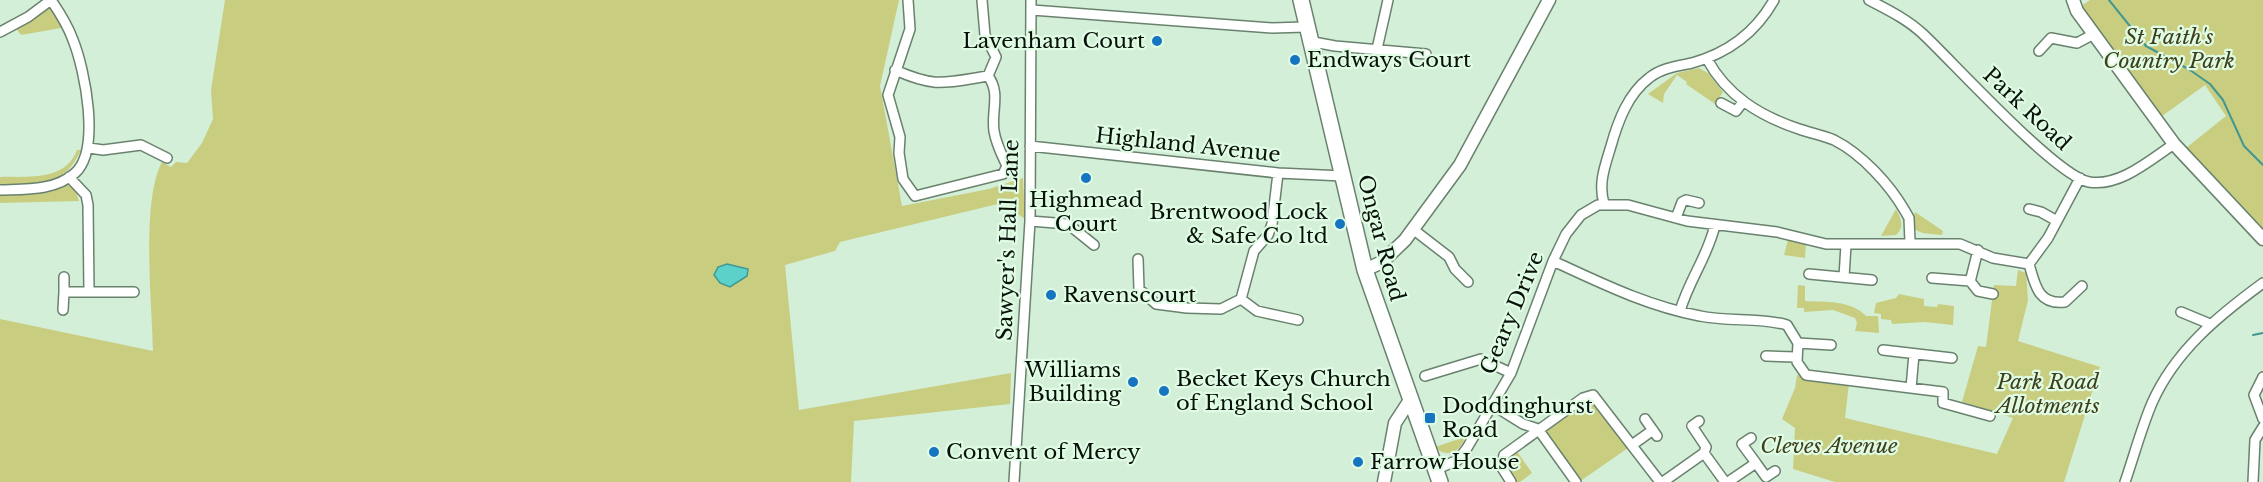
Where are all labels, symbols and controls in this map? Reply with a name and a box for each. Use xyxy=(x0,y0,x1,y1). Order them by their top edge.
park label: St Faith's Country Park xyxy=(2103,24,2235,74)
place label: Lavenham Court xyxy=(962,28,1145,54)
marker: Lavenham Court xyxy=(1150,34,1164,48)
place label: Endways Court xyxy=(1307,47,1471,73)
marker: Endways Court xyxy=(1288,53,1302,67)
street label: Park Road xyxy=(1978,62,2076,156)
street label: Highland Avenue xyxy=(1094,122,1282,168)
street label: Sawyer's Hall Lane xyxy=(991,139,1025,341)
marker: Highmead Court xyxy=(1079,171,1093,185)
street label: Ongar Road xyxy=(1352,172,1410,304)
place label: Highmead Court xyxy=(1029,187,1143,237)
place label: Brentwood Lock & Safe Co ltd xyxy=(1149,199,1328,249)
marker: Brentwood Lock & Safe Co ltd xyxy=(1333,217,1347,231)
street label: Geary Drive xyxy=(1474,248,1550,378)
place label: Ravenscourt xyxy=(1063,282,1196,308)
marker: Ravenscourt xyxy=(1044,288,1058,302)
place label: Williams Building xyxy=(1024,357,1121,407)
place label: Becket Keys Church of England School xyxy=(1176,366,1391,416)
park label: Park Road Allotments xyxy=(1993,369,2100,419)
marker: Williams Building xyxy=(1126,375,1140,389)
marker: Becket Keys Church of England School xyxy=(1157,384,1171,398)
place label: Doddinghurst Road xyxy=(1442,393,1593,443)
marker: Doddinghurst Road xyxy=(1423,411,1437,425)
park label: Cleves Avenue xyxy=(1760,433,1898,459)
place label: Convent of Mercy xyxy=(946,439,1141,465)
marker: Convent of Mercy xyxy=(927,445,941,459)
place label: Farrow House xyxy=(1370,449,1520,475)
marker: Farrow House xyxy=(1351,455,1365,469)

